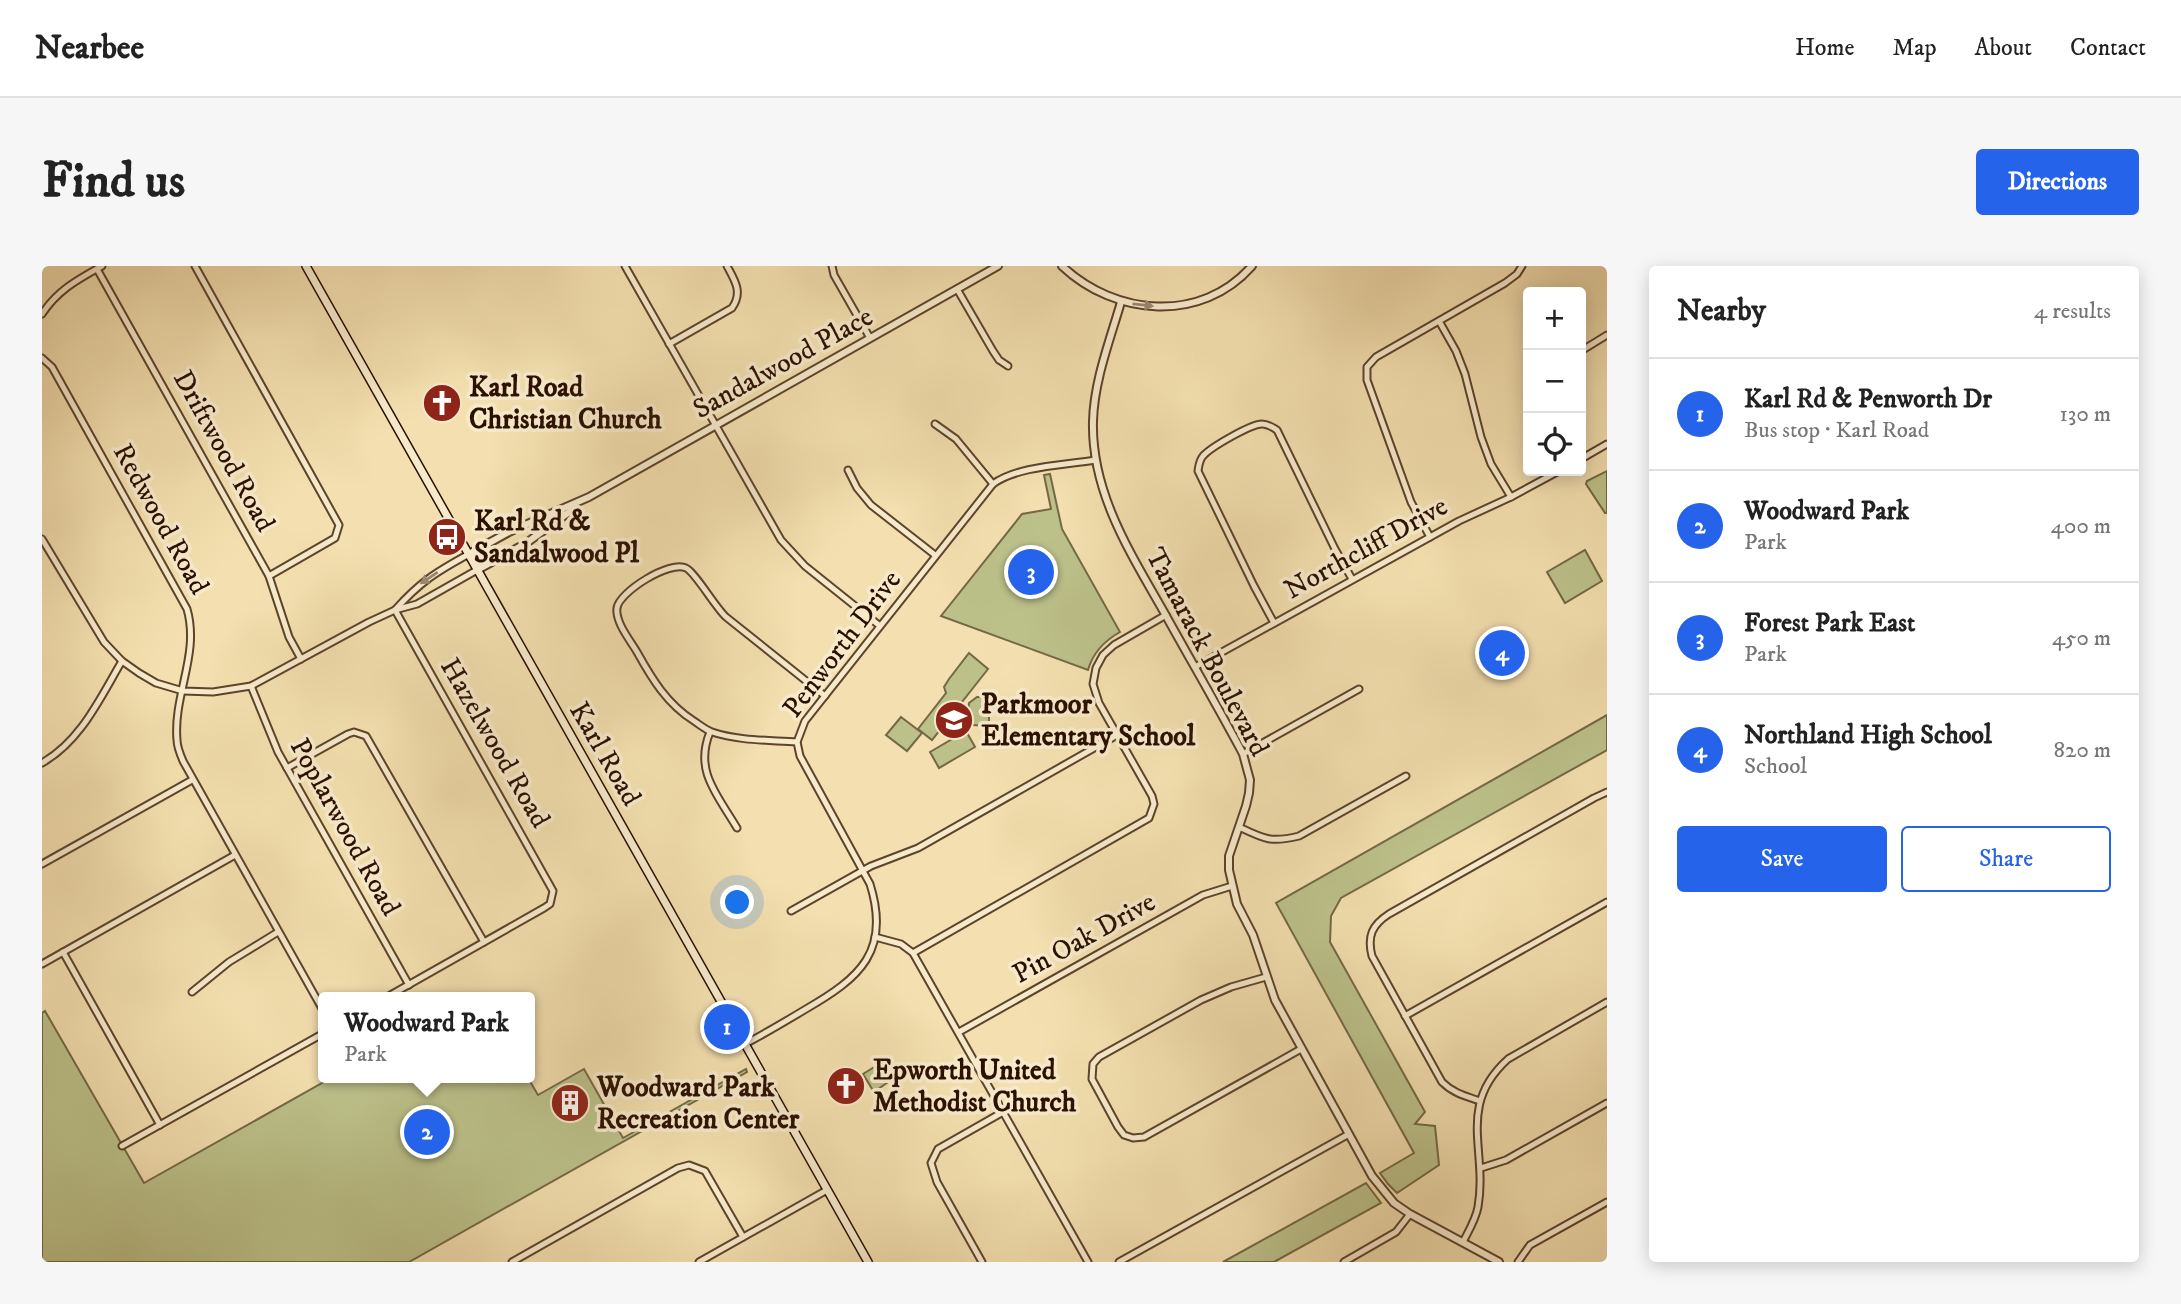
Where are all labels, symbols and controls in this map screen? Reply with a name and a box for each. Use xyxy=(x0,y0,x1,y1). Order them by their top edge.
text: Nearbee xyxy=(35,28,144,69)
text: Home xyxy=(1795,33,1854,63)
text: Map xyxy=(1892,33,1937,63)
text: About xyxy=(1975,33,2032,63)
text: Contact xyxy=(2070,33,2146,63)
button: Directions xyxy=(1976,149,2139,215)
text: Find us xyxy=(42,151,185,213)
map controls xyxy=(1523,287,1586,476)
button: + xyxy=(1523,287,1586,350)
text: Nearby xyxy=(1677,293,1766,330)
text: 4 results xyxy=(2034,297,2111,326)
street label: Sandalwood Place xyxy=(687,299,879,427)
one-way arrow xyxy=(1133,300,1155,311)
button: − xyxy=(1523,350,1586,413)
street label: Driftwood Road xyxy=(165,364,283,538)
place label: Karl Road Christian Church xyxy=(469,370,662,437)
church icon: Karl Road Christian Church xyxy=(421,382,463,424)
text: Karl Rd & Penworth Dr xyxy=(1744,383,1992,416)
text: 1 xyxy=(1696,400,1704,429)
text: 130 m xyxy=(2059,400,2111,429)
button: locate xyxy=(1523,413,1586,476)
text: Bus stop · Karl Road xyxy=(1744,416,1929,445)
street label: Redwood Road xyxy=(105,437,217,601)
street label: Northcliff Drive xyxy=(1278,489,1454,607)
text: Woodward Park xyxy=(1744,495,1909,528)
place label: Karl Rd & Sandalwood Pl xyxy=(474,504,639,571)
text: 2 xyxy=(1694,512,1706,541)
text: 400 m xyxy=(2051,512,2111,541)
bus stop icon: Karl Rd & Sandalwood Pl xyxy=(426,516,468,558)
text: Park xyxy=(1744,528,1787,557)
street label: Tamarack Boulevard xyxy=(1137,542,1277,762)
pin: 3 xyxy=(1008,546,1054,598)
street label: Penworth Drive xyxy=(775,563,909,725)
one-way arrow xyxy=(419,571,438,584)
text: Forest Park East xyxy=(1744,607,1915,640)
text: 3 xyxy=(1696,624,1704,653)
text: 450 m xyxy=(2052,624,2111,653)
pin: 4 xyxy=(1479,627,1525,679)
text: Park xyxy=(1744,640,1787,669)
street label: Hazelwood Road xyxy=(432,652,558,834)
place label: Parkmoor Elementary School xyxy=(981,687,1196,754)
street label: Karl Road xyxy=(561,696,649,812)
school or university icon: Parkmoor Elementary School xyxy=(933,699,975,741)
text: Northland High School xyxy=(1744,719,1992,752)
street label: Poplarwood Road xyxy=(282,732,408,922)
text: 4 xyxy=(1693,736,1707,765)
text: 820 m xyxy=(2054,736,2111,765)
text: School xyxy=(1744,752,1807,781)
button: Save xyxy=(1677,826,1887,892)
button: Share xyxy=(1901,826,2111,892)
street label: Pin Oak Drive xyxy=(1006,884,1162,992)
your location xyxy=(720,885,754,919)
popup xyxy=(318,992,535,1083)
pin: 1 xyxy=(704,1001,750,1053)
text: Woodward Park xyxy=(344,1007,509,1040)
text: Park xyxy=(344,1040,387,1069)
place label: Epworth United Methodist Church xyxy=(873,1053,1077,1120)
church icon: Epworth United Methodist Church xyxy=(825,1065,867,1107)
place label: Woodward Park Recreation Center xyxy=(596,1070,800,1137)
building icon: Woodward Park Recreation Center xyxy=(549,1082,591,1124)
pin: 2 xyxy=(404,1106,450,1158)

